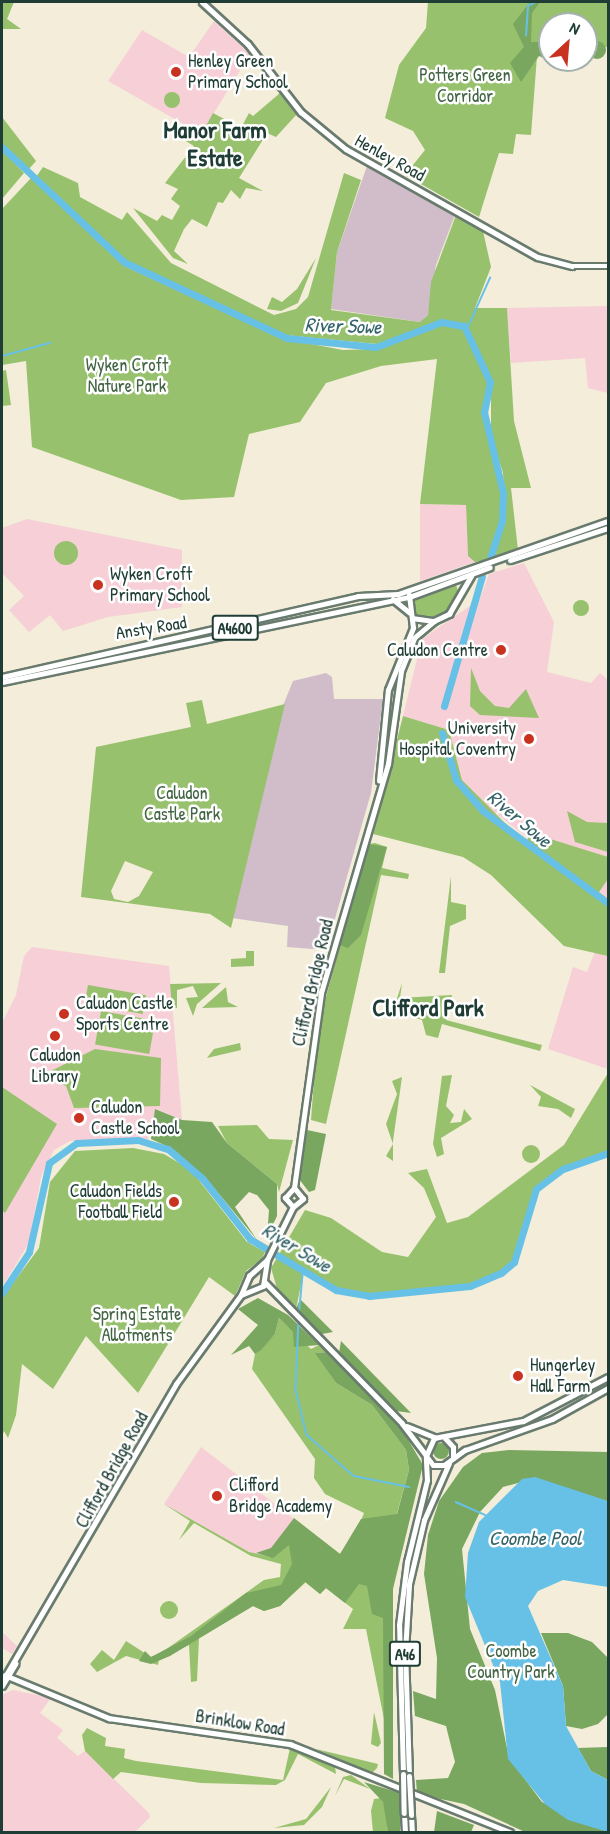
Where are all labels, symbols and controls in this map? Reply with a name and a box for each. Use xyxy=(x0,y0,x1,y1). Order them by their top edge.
north arrow xyxy=(538,12,598,72)
text: N xyxy=(566,16,584,39)
place label: Henley Green Primary School xyxy=(188,51,288,94)
marker: Henley Green Primary School xyxy=(169,65,183,79)
park label: Potters Green Corridor xyxy=(419,65,511,107)
district label: Manor Farm Estate xyxy=(164,116,266,172)
street label: Henley Road xyxy=(351,130,429,186)
water label: River Sowe xyxy=(304,312,382,338)
park label: Wyken Croft Nature Park xyxy=(86,355,168,398)
place label: Wyken Croft Primary School xyxy=(110,564,210,606)
marker: Wyken Croft Primary School xyxy=(91,578,105,592)
street label: Ansty Road xyxy=(114,612,188,644)
road number: A4600 xyxy=(211,615,259,641)
place label: Caludon Centre xyxy=(387,639,488,661)
marker: Caludon Centre xyxy=(492,641,510,659)
place label: University Hospital Coventry xyxy=(399,718,516,760)
marker: University Hospital Coventry xyxy=(520,730,538,748)
park label: Caludon Castle Park xyxy=(144,783,220,826)
water label: River Sowe xyxy=(483,784,557,852)
street label: Clifford Bridge Road xyxy=(288,918,338,1048)
place label: Caludon Castle Sports Centre xyxy=(76,993,173,1036)
district label: Clifford Park xyxy=(372,994,484,1022)
marker: Caludon Castle Sports Centre xyxy=(57,1007,71,1021)
marker: Caludon Library xyxy=(48,1029,62,1043)
place label: Caludon Library xyxy=(29,1045,81,1088)
place label: Caludon Castle School xyxy=(91,1097,179,1140)
marker: Caludon Castle School xyxy=(72,1111,86,1125)
place label: Caludon Fields Football Field xyxy=(70,1181,162,1224)
marker: Caludon Fields Football Field xyxy=(167,1195,181,1209)
water label: River Sowe xyxy=(258,1217,336,1277)
park label: Spring Estate Allotments xyxy=(93,1304,181,1346)
place label: Hungerley Hall Farm xyxy=(530,1355,595,1398)
marker: Hungerley Hall Farm xyxy=(511,1369,525,1383)
street label: Clifford Bridge Road xyxy=(71,1408,153,1532)
place label: Clifford Bridge Academy xyxy=(229,1475,332,1518)
marker: Clifford Bridge Academy xyxy=(210,1489,224,1503)
water label: Coombe Pool xyxy=(489,1525,581,1549)
road number: A46 xyxy=(388,1641,422,1667)
park label: Coombe Country Park xyxy=(467,1641,555,1684)
street label: Brinklow Road xyxy=(194,1705,286,1741)

